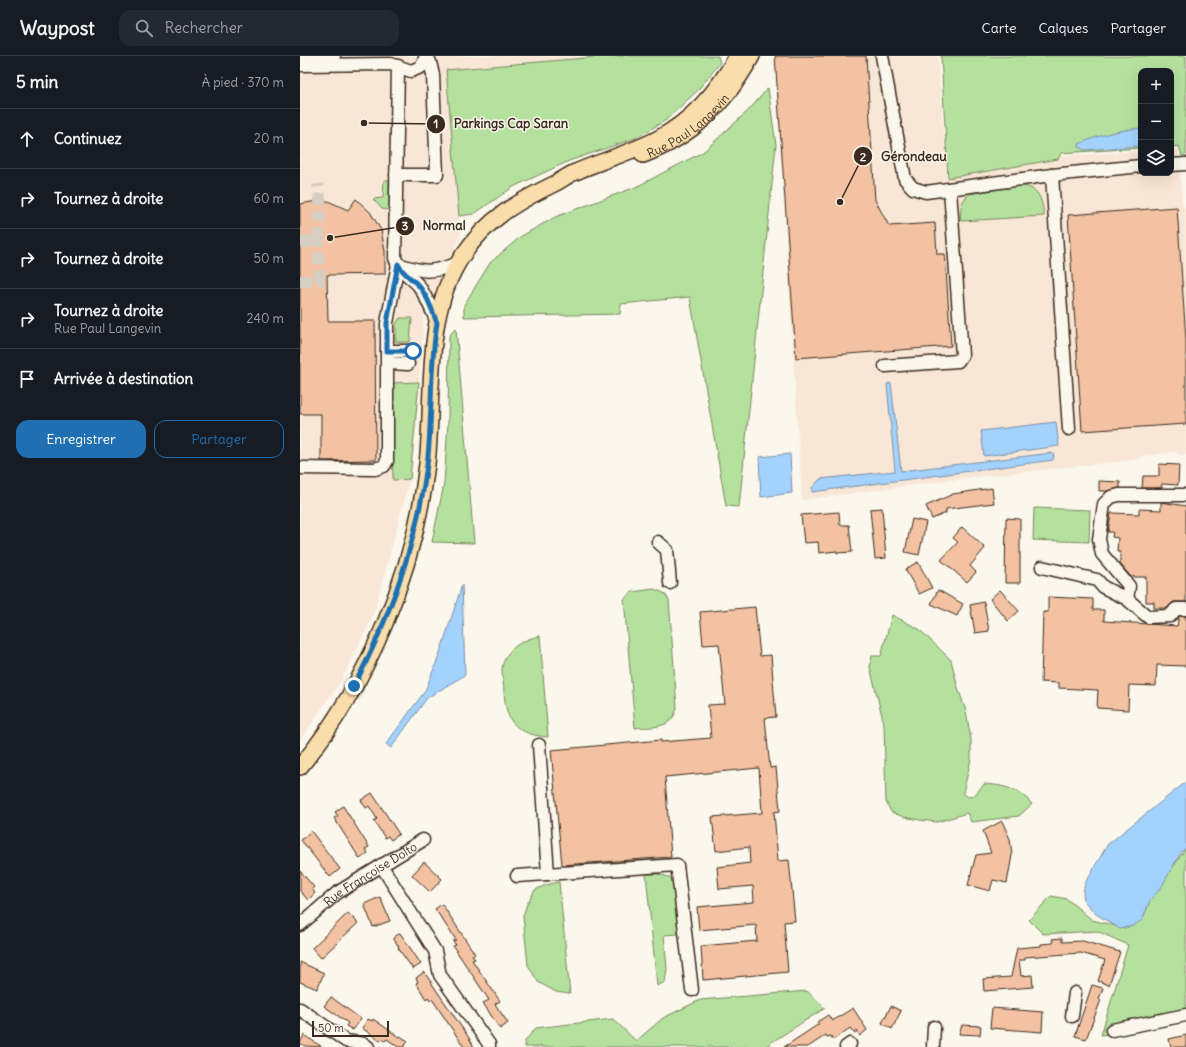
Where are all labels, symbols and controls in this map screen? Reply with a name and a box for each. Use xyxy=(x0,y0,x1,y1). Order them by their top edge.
search box xyxy=(119,10,399,46)
text: Waypost xyxy=(20,16,95,40)
icon: search xyxy=(133,17,155,39)
text: Rechercher xyxy=(165,18,243,37)
text: Carte xyxy=(982,19,1016,37)
text: Calques xyxy=(1038,19,1088,37)
text: Partager xyxy=(1110,19,1166,37)
map controls xyxy=(1138,68,1174,176)
button: + xyxy=(1138,68,1174,104)
text: 5 min xyxy=(16,71,58,93)
text: À pied · 370 m xyxy=(202,74,284,91)
street label: Rue Paul Langevin xyxy=(644,90,732,160)
button: − xyxy=(1138,104,1174,140)
callout: Parkings Cap Saran xyxy=(426,111,577,136)
text: Parkings Cap Saran xyxy=(454,115,569,132)
text: 1 xyxy=(434,116,438,131)
icon: ahead xyxy=(16,128,38,150)
text: Continuez xyxy=(54,129,122,148)
text: 20 m xyxy=(254,130,284,147)
button: layers xyxy=(1138,140,1174,176)
callout: Gérondeau xyxy=(853,144,955,169)
text: Gérondeau xyxy=(881,148,947,165)
text: 2 xyxy=(860,149,867,164)
icon: right xyxy=(16,188,38,210)
text: Tournez à droite xyxy=(54,189,163,208)
text: 60 m xyxy=(253,190,284,207)
callout: Normal xyxy=(395,213,474,238)
text: Normal xyxy=(422,217,466,234)
text: 3 xyxy=(402,218,409,233)
icon: right xyxy=(16,248,38,270)
text: Tournez à droite xyxy=(54,249,163,268)
text: 50 m xyxy=(253,250,284,267)
text: Tournez à droite xyxy=(54,301,163,320)
icon: right xyxy=(16,308,38,330)
text: 240 m xyxy=(247,310,284,327)
text: Rue Paul Langevin xyxy=(54,320,161,337)
route start xyxy=(404,342,422,360)
icon: arrive xyxy=(16,368,38,390)
text: Arrivée à destination xyxy=(54,369,193,388)
button: Enregistrer xyxy=(16,420,146,458)
button: Partager xyxy=(154,420,284,458)
route end xyxy=(345,677,363,695)
street label: Rue Françoise Dolto xyxy=(320,838,419,909)
scale bar xyxy=(312,1019,389,1038)
text: 50 m xyxy=(318,1021,344,1035)

